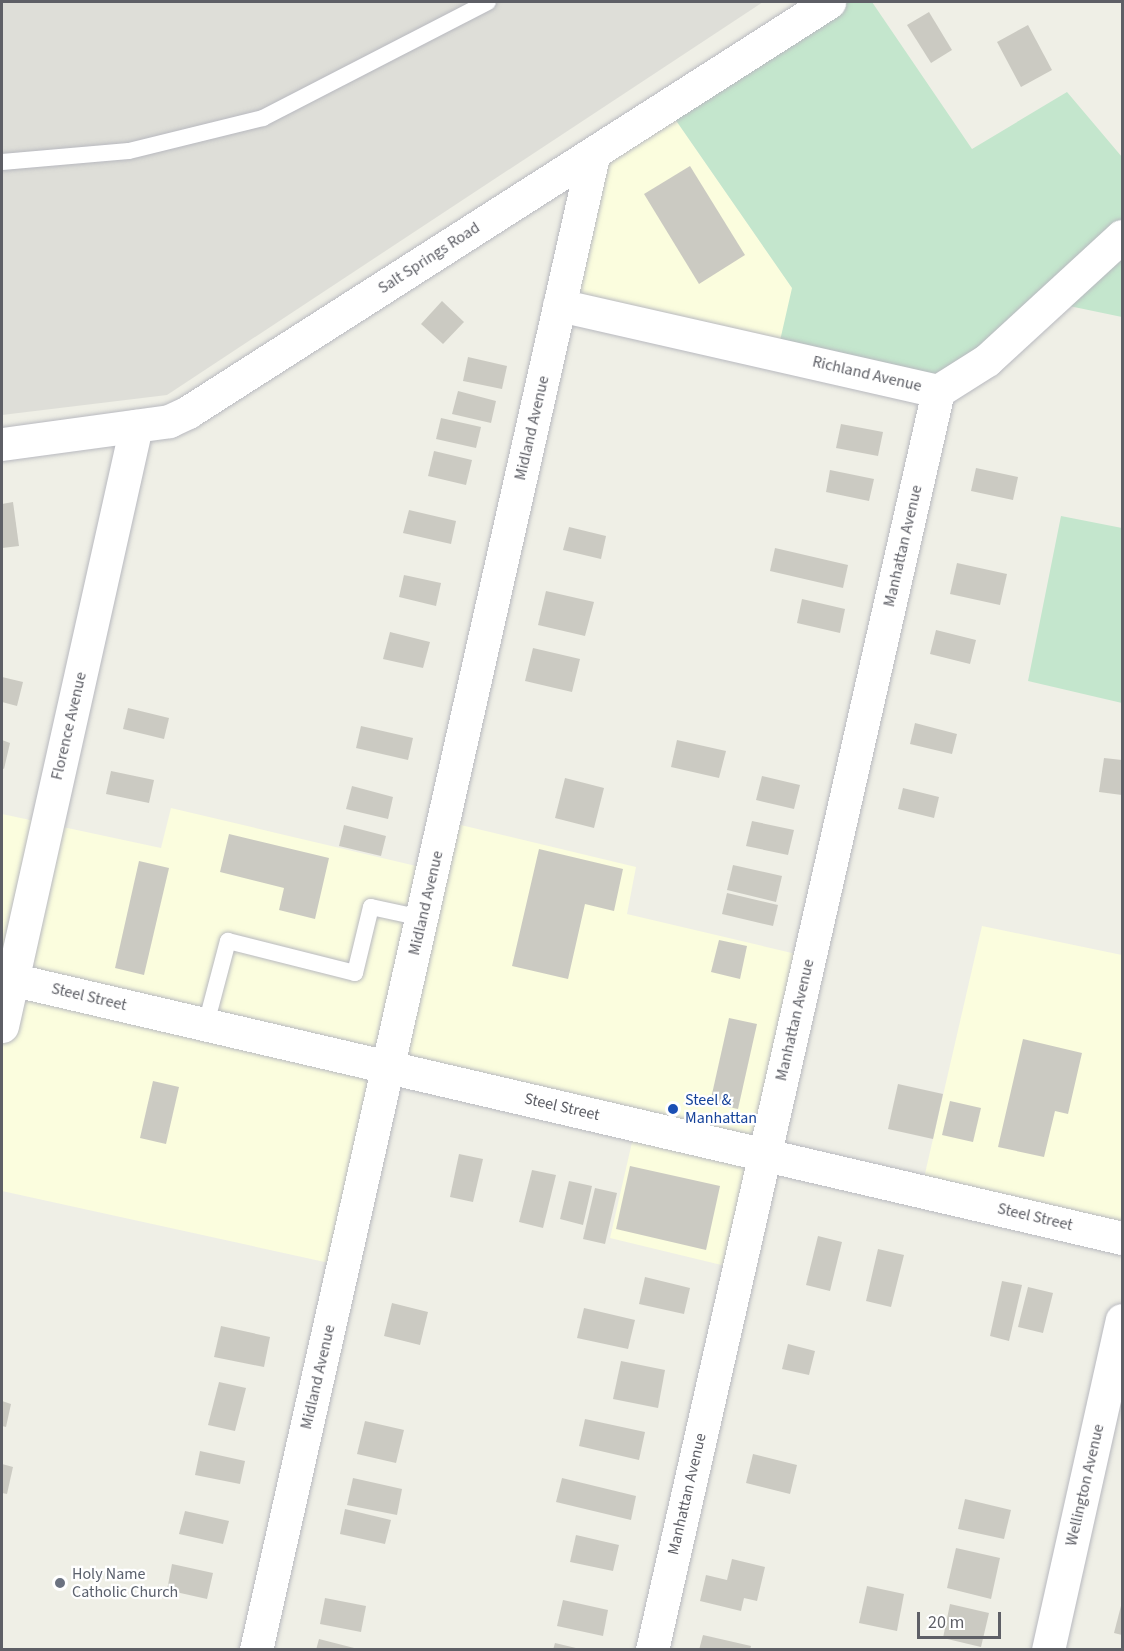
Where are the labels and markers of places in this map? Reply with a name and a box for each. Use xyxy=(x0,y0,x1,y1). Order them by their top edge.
place label: Steel & Manhattan xyxy=(685,1090,757,1128)
marker: Steel & Manhattan xyxy=(666,1102,680,1116)
place label: Holy Name Catholic Church xyxy=(72,1564,178,1602)
marker: Holy Name Catholic Church xyxy=(53,1576,67,1590)

